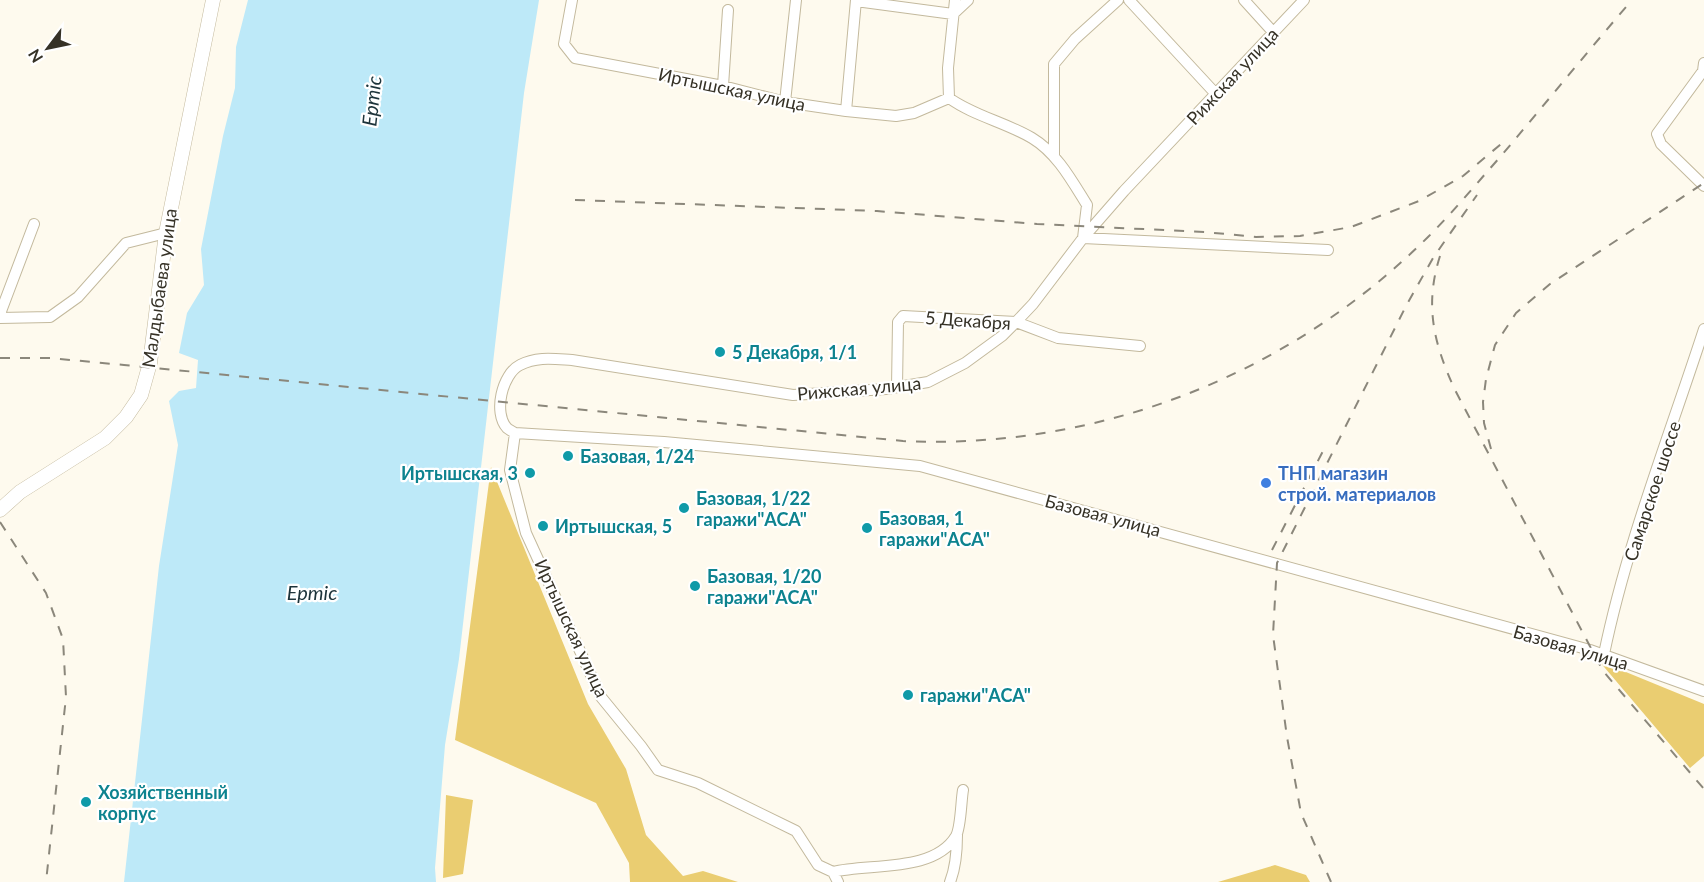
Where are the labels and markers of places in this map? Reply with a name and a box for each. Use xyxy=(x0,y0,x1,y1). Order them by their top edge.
place label: 5 Декабря, 1/1 xyxy=(732,341,857,363)
marker: 5 Декабря, 1/1 xyxy=(713,345,727,359)
place label: Базовая, 1/24 xyxy=(580,445,695,467)
marker: Базовая, 1/24 xyxy=(561,449,575,463)
place label: Иртышская, 3 xyxy=(401,462,518,484)
place label: ТНП магазин строй. материалов xyxy=(1278,462,1436,505)
marker: Иртышская, 3 xyxy=(523,466,537,480)
marker: ТНП магазин строй. материалов xyxy=(1259,476,1273,490)
place label: Базовая, 1/22 гаражи"ACА" xyxy=(696,487,811,530)
marker: Базовая, 1/22 гаражи"ACА" xyxy=(677,501,691,515)
place label: Базовая, 1 гаражи"ACА" xyxy=(879,507,990,550)
place label: Иртышская, 5 xyxy=(555,515,672,537)
marker: Иртышская, 5 xyxy=(536,519,550,533)
marker: Базовая, 1 гаражи"ACА" xyxy=(860,521,874,535)
place label: Базовая, 1/20 гаражи"ACА" xyxy=(707,565,822,608)
marker: Базовая, 1/20 гаражи"ACА" xyxy=(688,579,702,593)
place label: гаражи"ACА" xyxy=(920,684,1031,706)
marker: гаражи"ACА" xyxy=(901,688,915,702)
place label: Хозяйственный корпус xyxy=(98,781,228,824)
marker: Хозяйственный корпус xyxy=(79,795,93,809)

